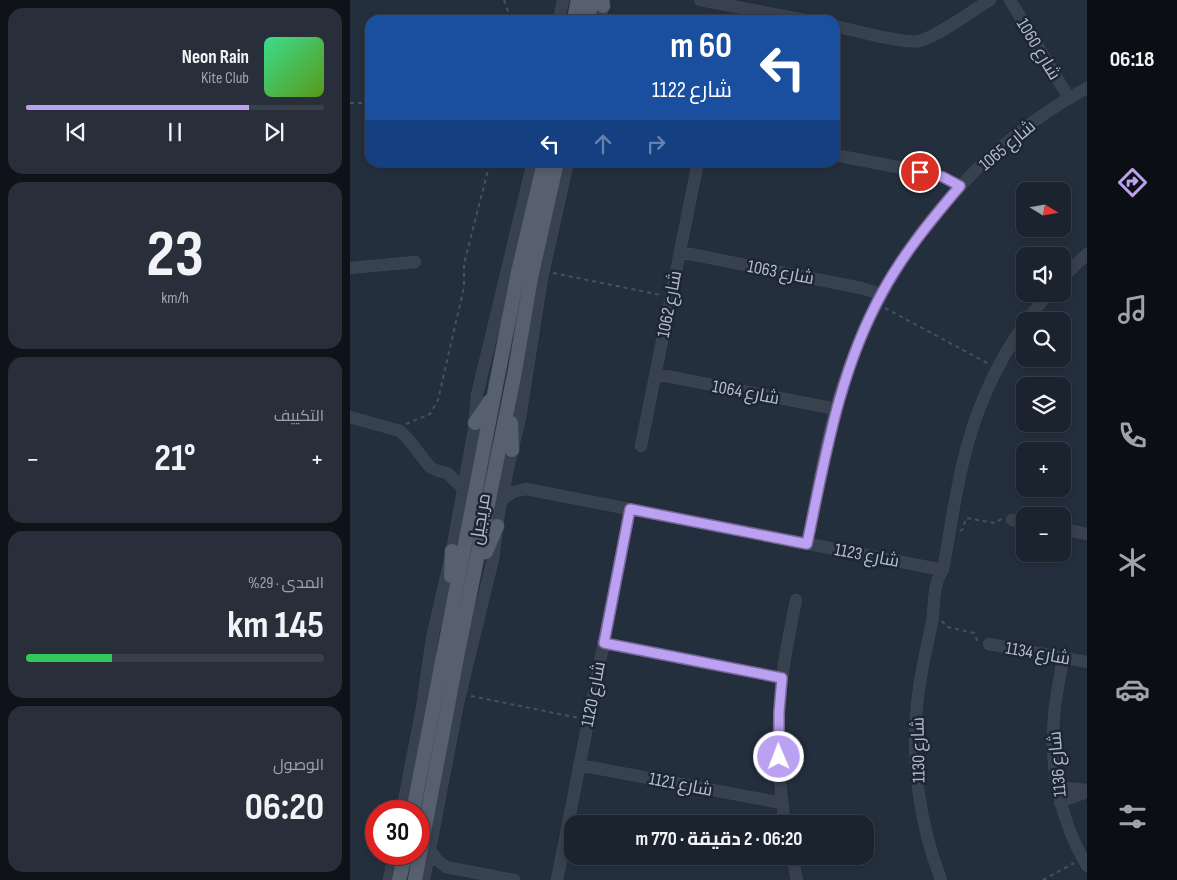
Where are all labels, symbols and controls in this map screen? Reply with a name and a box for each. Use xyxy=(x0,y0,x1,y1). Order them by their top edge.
street label: شارع 1060 xyxy=(1011,15,1065,84)
text: 60 m xyxy=(670,25,732,68)
icon: left xyxy=(750,35,815,100)
text: Neon Rain xyxy=(182,46,249,69)
text: 06:18 xyxy=(1110,46,1154,73)
text: Kite Club xyxy=(201,69,249,88)
text: شارع 1122 xyxy=(652,77,732,104)
street label: شارع 1065 xyxy=(975,116,1040,176)
icon: previous xyxy=(62,118,90,146)
icon: pause xyxy=(161,118,189,146)
icon: next xyxy=(260,118,288,146)
icon: left xyxy=(536,130,564,158)
icon: ahead xyxy=(589,130,617,158)
icon: right xyxy=(642,130,670,158)
pin xyxy=(899,151,941,193)
icon: arrive xyxy=(906,158,934,186)
icon: directions xyxy=(1115,165,1150,200)
north arrow xyxy=(1016,182,1071,238)
map controls xyxy=(1016,182,1071,562)
text: 23 xyxy=(146,217,204,295)
button: sound xyxy=(1016,247,1071,302)
street label: شارع 1063 xyxy=(746,256,816,290)
street label: شارع 1062 xyxy=(653,269,687,339)
text: km/h xyxy=(161,289,189,308)
icon: music xyxy=(1115,292,1150,327)
button: search xyxy=(1016,312,1071,367)
street label: شارع 1064 xyxy=(710,376,781,410)
button: layers xyxy=(1016,377,1071,432)
text: التكييف xyxy=(274,407,324,426)
icon: phone xyxy=(1115,418,1150,453)
text: 21° xyxy=(154,436,196,481)
button: + xyxy=(1016,442,1071,497)
text: − xyxy=(26,443,40,476)
text: + xyxy=(310,443,324,476)
street label: مريجيل xyxy=(466,492,495,546)
button: − xyxy=(1016,507,1071,562)
street label: شارع 1123 xyxy=(833,539,901,573)
icon: climate xyxy=(1115,545,1150,580)
text: المدى · 29% xyxy=(248,574,324,593)
text: 145 km xyxy=(227,603,324,648)
street label: شارع 1134 xyxy=(1004,637,1072,670)
street label: شارع 1120 xyxy=(577,660,611,729)
icon: car xyxy=(1115,672,1150,707)
street label: شارع 1130 xyxy=(907,717,931,783)
position arrow xyxy=(752,730,804,782)
street label: شارع 1136 xyxy=(1044,730,1072,798)
text: الوصول xyxy=(273,756,324,775)
street label: شارع 1121 xyxy=(647,768,714,802)
text: 06:20 xyxy=(245,785,324,830)
icon: filters xyxy=(1115,799,1150,834)
speed limit sign: 30 xyxy=(365,800,430,865)
text: 06:20 · 2 دقيقة · 770 m xyxy=(636,828,802,851)

